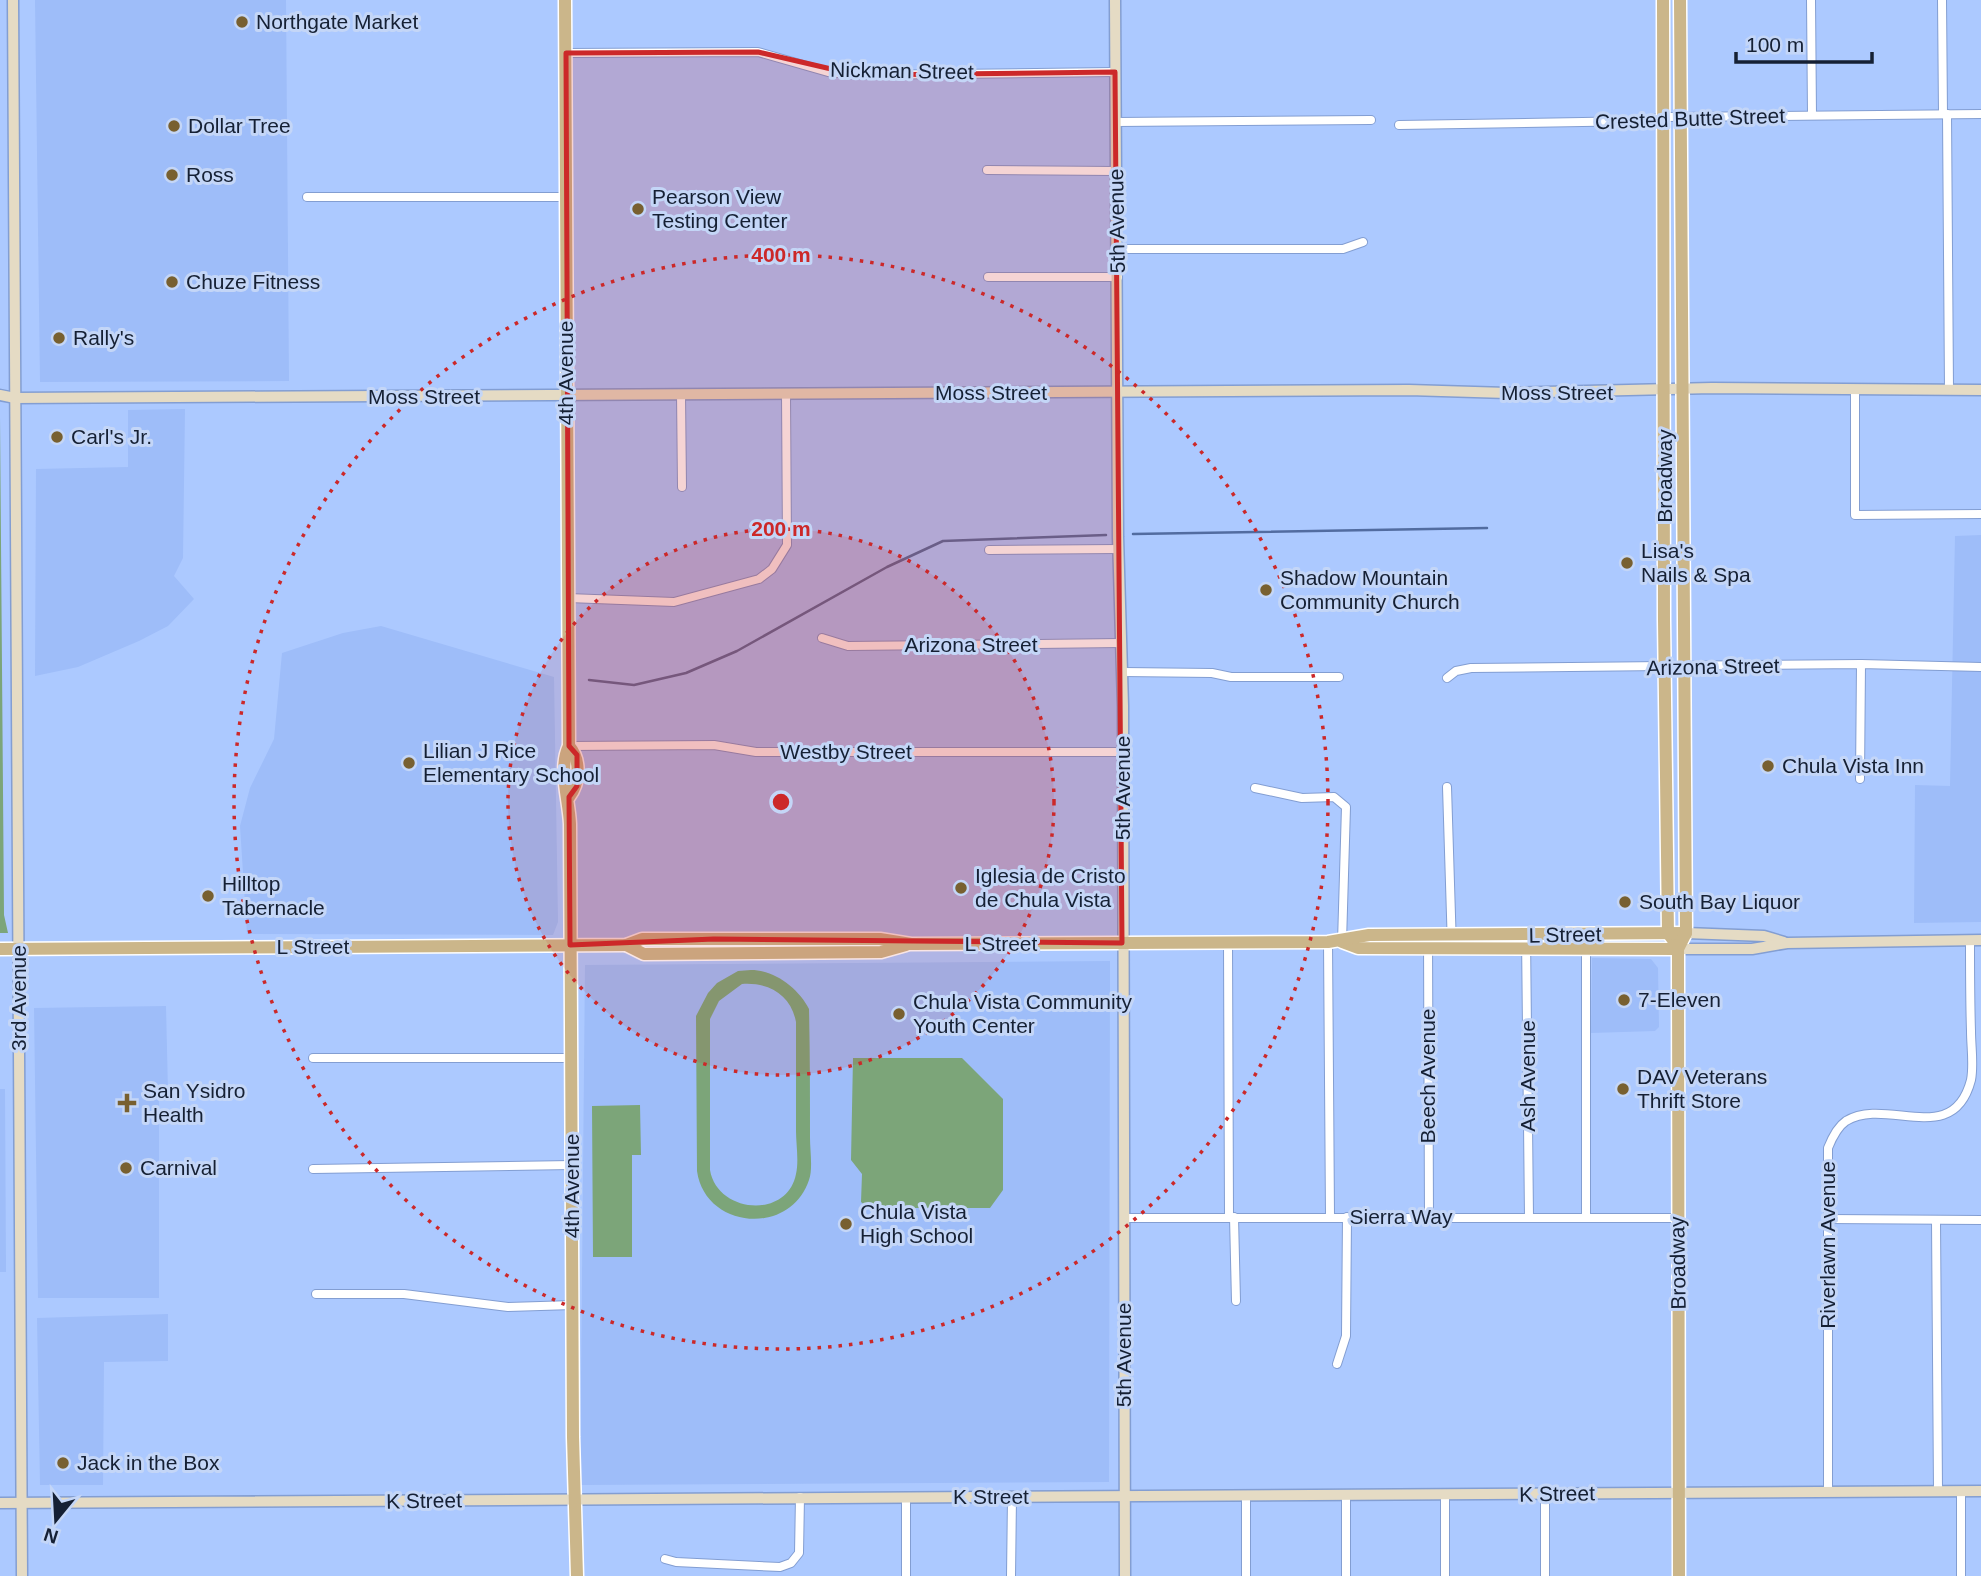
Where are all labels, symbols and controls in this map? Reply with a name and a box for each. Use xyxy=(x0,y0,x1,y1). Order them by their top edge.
place label: Northgate Market xyxy=(256,10,418,33)
marker: Northgate Market xyxy=(234,14,250,30)
scale bar xyxy=(1736,21,1872,65)
text: 100 m xyxy=(1746,33,1804,56)
street label: Nickman Street xyxy=(830,58,974,83)
street label: Crested Butte Street xyxy=(1595,104,1786,133)
place label: Dollar Tree xyxy=(188,114,291,137)
marker: Dollar Tree xyxy=(166,118,182,134)
place label: Ross xyxy=(186,163,234,186)
marker: Ross xyxy=(164,167,180,183)
street label: 5th Avenue xyxy=(1104,168,1129,274)
place label: Pearson View Testing Center xyxy=(652,185,787,232)
marker: Pearson View Testing Center xyxy=(630,201,646,217)
text: 400 m xyxy=(751,243,811,266)
place label: Chuze Fitness xyxy=(186,270,320,293)
marker: Chuze Fitness xyxy=(164,274,180,290)
street label: 4th Avenue xyxy=(554,321,577,425)
place label: Rally's xyxy=(73,326,134,349)
marker: Rally's xyxy=(51,330,67,346)
street label: Moss Street xyxy=(935,381,1047,404)
street label: Moss Street xyxy=(1501,381,1613,404)
street label: Moss Street xyxy=(368,385,480,408)
place label: Carl's Jr. xyxy=(71,425,152,448)
marker: Carl's Jr. xyxy=(49,429,65,445)
street label: Broadway xyxy=(1653,429,1676,523)
text: 200 m xyxy=(751,517,811,540)
place label: Lisa's Nails & Spa xyxy=(1641,539,1751,586)
marker: Lisa's Nails & Spa xyxy=(1619,555,1635,571)
place label: Shadow Mountain Community Church xyxy=(1280,566,1460,613)
marker: Shadow Mountain Community Church xyxy=(1258,582,1274,598)
street label: Arizona Street xyxy=(904,633,1038,656)
street label: Arizona Street xyxy=(1646,654,1780,679)
street label: 5th Avenue xyxy=(1111,736,1134,840)
place label: Lilian J Rice Elementary School xyxy=(423,739,599,786)
street label: Westby Street xyxy=(780,740,912,763)
place label: Chula Vista Inn xyxy=(1782,754,1924,777)
marker: Lilian J Rice Elementary School xyxy=(401,755,417,771)
marker: Chula Vista Inn xyxy=(1760,758,1776,774)
centre of rings xyxy=(769,790,793,814)
place label: Iglesia de Cristo de Chula Vista xyxy=(975,864,1126,911)
place label: Hilltop Tabernacle xyxy=(222,872,325,919)
marker: Iglesia de Cristo de Chula Vista xyxy=(953,880,969,896)
marker: Hilltop Tabernacle xyxy=(200,888,216,904)
place label: South Bay Liquor xyxy=(1639,890,1800,913)
marker: South Bay Liquor xyxy=(1617,894,1633,910)
street label: L Street xyxy=(1528,922,1602,947)
street label: L Street xyxy=(965,932,1038,955)
street label: L Street xyxy=(277,935,350,958)
street label: 3rd Avenue xyxy=(7,945,30,1051)
place label: 7-Eleven xyxy=(1638,988,1721,1011)
place label: Chula Vista Community Youth Center xyxy=(913,990,1133,1037)
marker: 7-Eleven xyxy=(1616,992,1632,1008)
marker: Chula Vista Community Youth Center xyxy=(891,1006,907,1022)
street label: Beech Avenue xyxy=(1416,1008,1439,1144)
street label: Ash Avenue xyxy=(1516,1020,1539,1132)
place label: DAV Veterans Thrift Store xyxy=(1637,1065,1767,1112)
place label: San Ysidro Health xyxy=(143,1079,245,1126)
marker: DAV Veterans Thrift Store xyxy=(1615,1081,1631,1097)
marker: San Ysidro Health xyxy=(117,1093,137,1113)
street label: 4th Avenue xyxy=(560,1134,583,1238)
place label: Carnival xyxy=(140,1156,217,1179)
marker: Carnival xyxy=(118,1160,134,1176)
street label: Riverlawn Avenue xyxy=(1816,1161,1839,1329)
place label: Chula Vista High School xyxy=(860,1200,973,1247)
street label: Sierra Way xyxy=(1349,1205,1453,1228)
marker: Chula Vista High School xyxy=(838,1216,854,1232)
street label: Broadway xyxy=(1665,1216,1690,1310)
street label: 5th Avenue xyxy=(1112,1303,1135,1407)
place label: Jack in the Box xyxy=(77,1451,220,1474)
marker: Jack in the Box xyxy=(55,1455,71,1471)
street label: K Street xyxy=(1519,1481,1595,1506)
north arrow xyxy=(21,1485,91,1555)
street label: K Street xyxy=(953,1485,1029,1508)
street label: K Street xyxy=(386,1488,462,1513)
text: N xyxy=(41,1524,61,1548)

